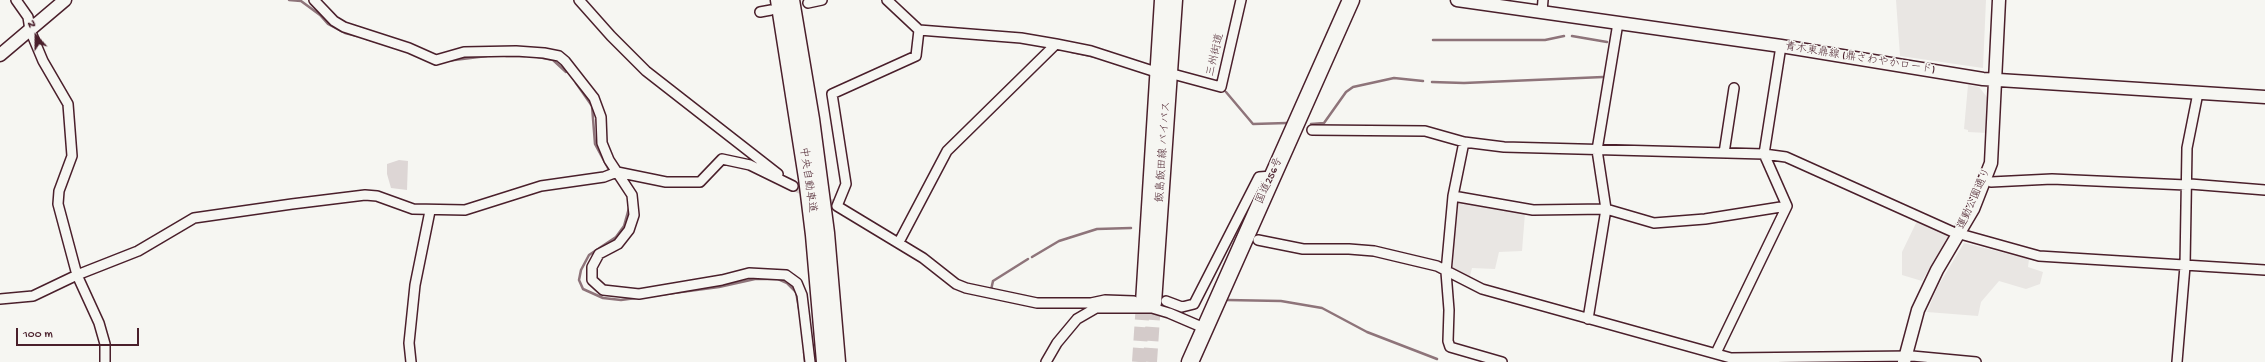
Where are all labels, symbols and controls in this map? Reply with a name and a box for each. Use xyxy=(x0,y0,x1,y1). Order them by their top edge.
north arrow xyxy=(16,16,56,56)
text: N xyxy=(26,18,37,32)
street label: 三州街道 xyxy=(1205,32,1227,78)
street label: 青木東鼎線 (鼎さわやかロード) xyxy=(1784,41,1936,77)
street label: 飯島飯田線 バイパス xyxy=(1154,101,1174,203)
street label: 中央自動車道 xyxy=(796,146,818,214)
street label: 国道256号 xyxy=(1254,156,1286,206)
street label: 運動公園通り xyxy=(1956,166,1994,232)
scale bar xyxy=(18,320,141,346)
text: 100 m xyxy=(23,328,53,342)

